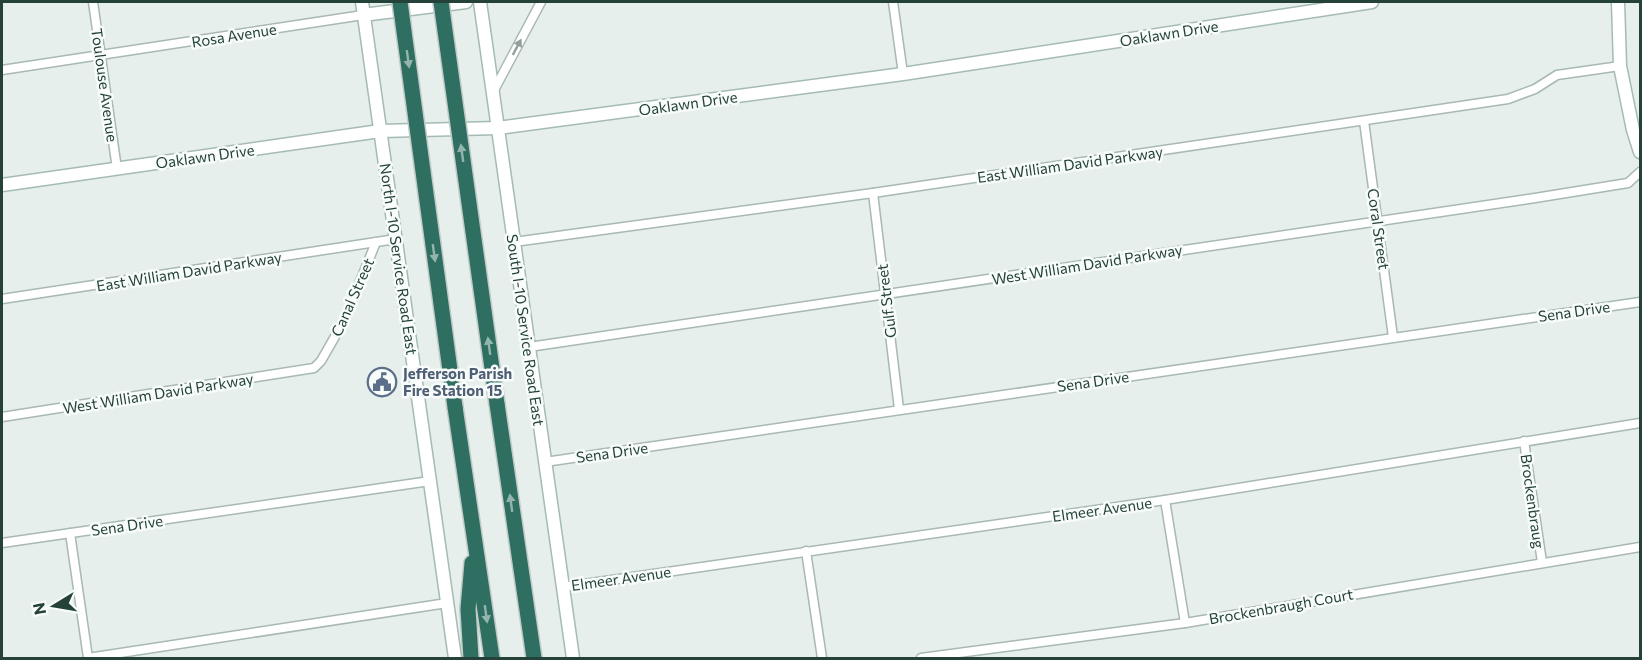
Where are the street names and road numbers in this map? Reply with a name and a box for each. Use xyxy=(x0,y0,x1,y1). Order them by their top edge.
street label: Oaklawn Drive xyxy=(1118,16,1220,50)
street label: Rosa Avenue xyxy=(190,19,278,51)
street label: Toulouse Avenue xyxy=(88,27,122,143)
street label: Oaklawn Drive xyxy=(638,87,739,119)
street label: Oaklawn Drive xyxy=(155,140,256,172)
street label: East William David Parkway xyxy=(976,142,1164,186)
street label: North I-10 Service Road East xyxy=(377,162,421,356)
street label: Coral Street xyxy=(1364,187,1394,271)
street label: South I-10 Service Road East xyxy=(504,233,548,427)
street label: West William David Parkway xyxy=(990,240,1184,288)
street label: East William David Parkway xyxy=(95,247,283,295)
street label: Canal Street xyxy=(327,255,377,339)
street label: Gulf Street xyxy=(873,263,899,339)
street label: Sena Drive xyxy=(1537,297,1611,325)
street label: Sena Drive xyxy=(1056,367,1130,395)
street label: West William David Parkway xyxy=(61,369,255,417)
street label: Sena Drive xyxy=(575,438,649,466)
street label: Brockenbraug xyxy=(1517,453,1549,549)
street label: Elmeer Avenue xyxy=(1051,493,1153,525)
street label: Sena Drive xyxy=(90,511,164,539)
street label: Elmeer Avenue xyxy=(570,562,672,594)
street label: Brockenbraugh Court xyxy=(1207,584,1355,628)

